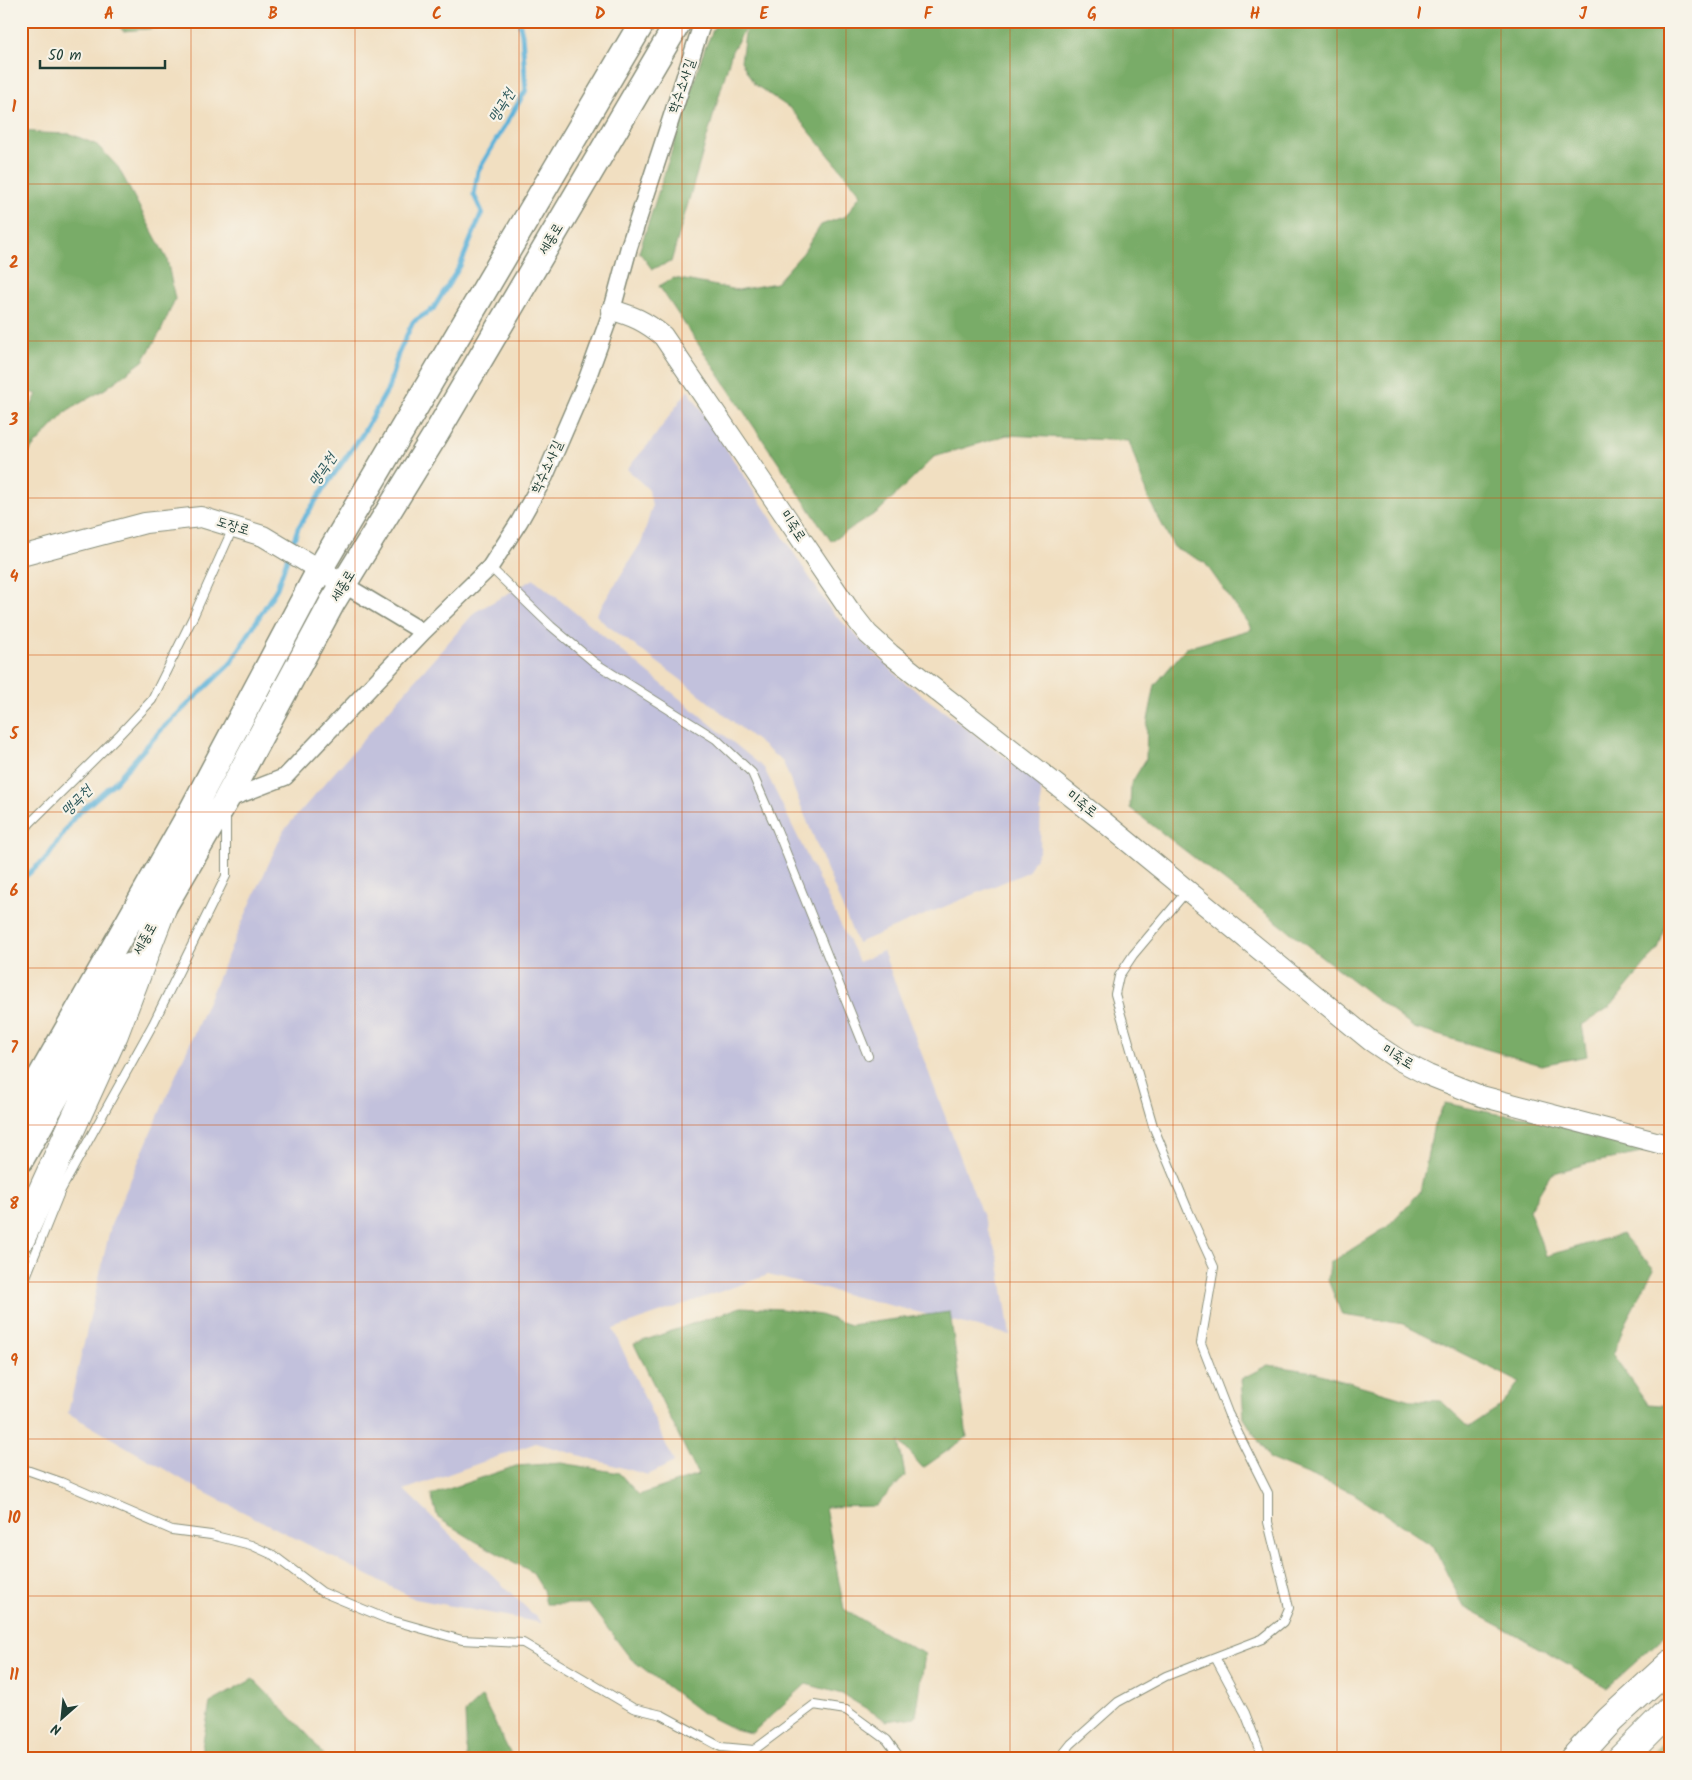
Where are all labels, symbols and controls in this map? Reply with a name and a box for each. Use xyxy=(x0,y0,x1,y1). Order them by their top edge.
text: A xyxy=(104,2,114,27)
text: B xyxy=(268,2,278,27)
text: C xyxy=(432,2,442,27)
text: D xyxy=(595,2,606,27)
text: E xyxy=(760,2,770,27)
text: F xyxy=(924,2,934,27)
text: G xyxy=(1087,2,1097,27)
text: H xyxy=(1250,2,1260,27)
text: I xyxy=(1417,2,1422,27)
text: J xyxy=(1579,2,1588,27)
scale bar xyxy=(40,38,165,70)
text: 50 m xyxy=(48,44,82,68)
street label: 학수소사길 xyxy=(662,55,702,116)
water label: 맹곡천 xyxy=(482,83,523,128)
text: 1 xyxy=(12,95,17,120)
street label: 세종로 xyxy=(533,219,569,259)
text: 2 xyxy=(9,251,19,276)
text: 3 xyxy=(9,408,19,433)
street label: 학수소사길 xyxy=(525,436,569,497)
water label: 맹곡천 xyxy=(303,447,344,492)
street label: 미죽로 xyxy=(774,506,812,546)
street label: 도장로 xyxy=(214,511,252,541)
text: 4 xyxy=(10,565,19,590)
street label: 세종로 xyxy=(325,566,361,606)
text: 5 xyxy=(9,722,20,747)
water label: 맹곡천 xyxy=(56,778,100,822)
street label: 미죽로 xyxy=(1062,785,1102,823)
text: 6 xyxy=(10,879,19,904)
street label: 세종로 xyxy=(127,919,163,959)
text: 7 xyxy=(10,1036,18,1061)
street label: 미죽로 xyxy=(1378,1039,1418,1075)
text: 8 xyxy=(9,1192,19,1217)
text: 9 xyxy=(10,1349,18,1374)
text: 10 xyxy=(7,1506,21,1531)
text: 11 xyxy=(9,1663,19,1688)
north arrow xyxy=(38,1692,88,1742)
text: N xyxy=(47,1717,65,1741)

